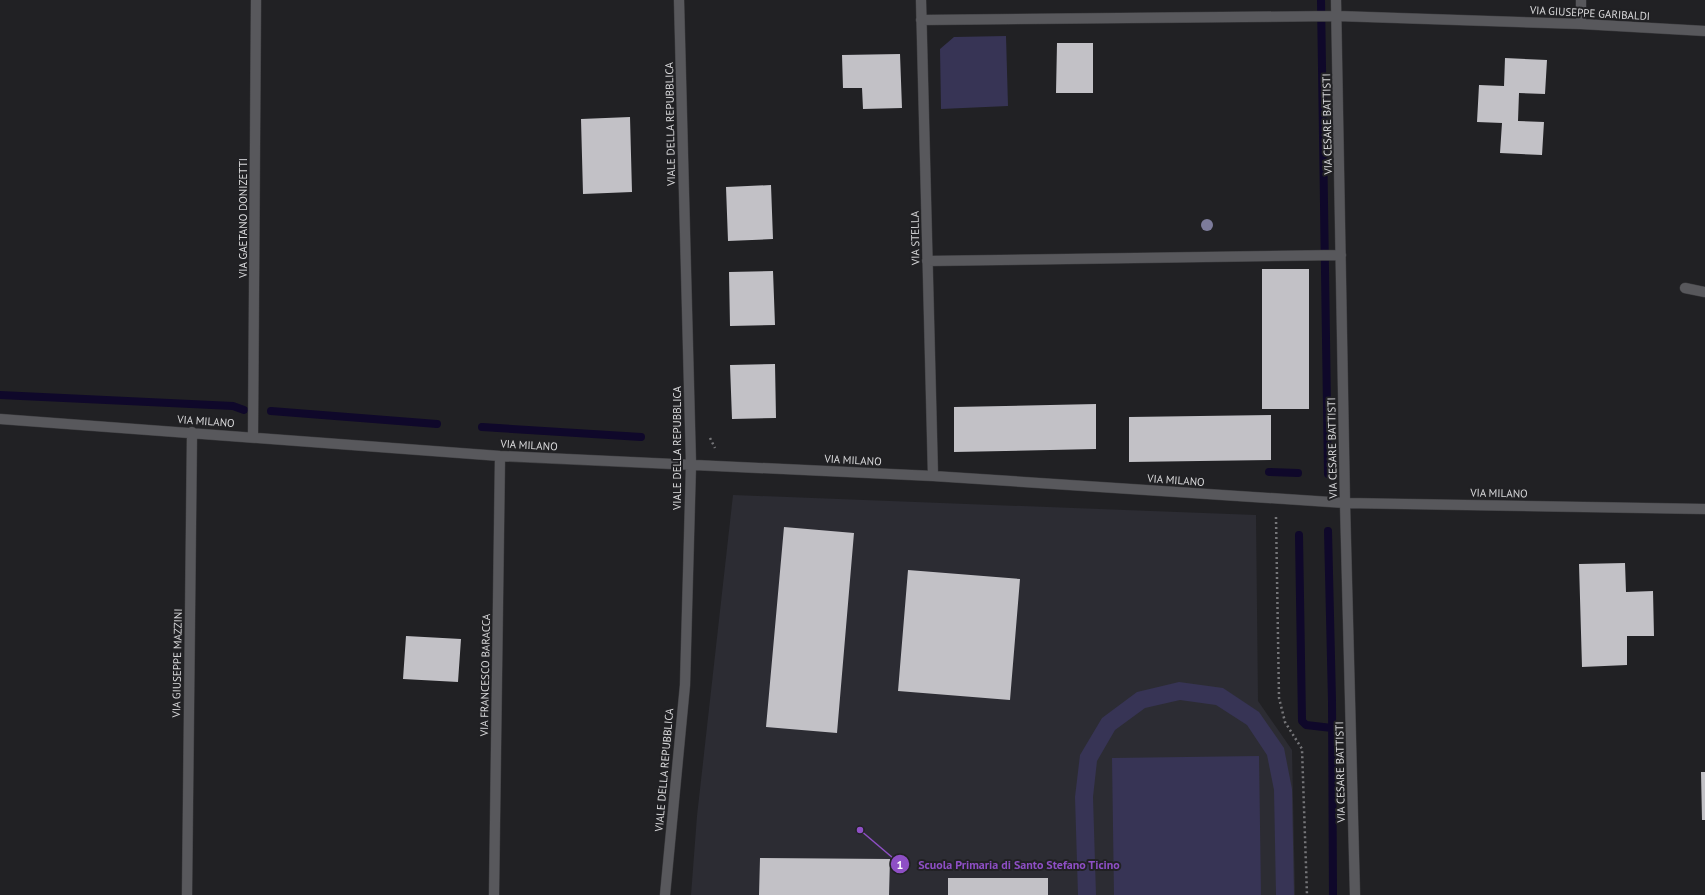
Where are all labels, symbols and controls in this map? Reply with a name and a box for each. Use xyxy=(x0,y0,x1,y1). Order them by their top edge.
street label: VIA GIUSEPPE GARIBALDI xyxy=(1529,3,1650,23)
street label: VIALE DELLA REPUBBLICA xyxy=(662,61,678,187)
street label: VIA CESARE BATTISTI xyxy=(1319,73,1335,176)
street label: VIA GAETANO DONIZETTI xyxy=(236,158,250,279)
street label: VIA STELLA xyxy=(908,210,922,266)
street label: VIALE DELLA REPUBBLICA xyxy=(670,386,684,511)
street label: VIA CESARE BATTISTI xyxy=(1324,397,1340,500)
street label: VIA MILANO xyxy=(176,412,235,430)
street label: VIA MILANO xyxy=(499,436,558,453)
street label: VIA MILANO xyxy=(823,451,882,468)
street label: VIA MILANO xyxy=(1146,471,1205,489)
street label: VIA MILANO xyxy=(1469,485,1528,500)
street label: VIA GIUSEPPE MAZZINI xyxy=(169,608,185,719)
street label: VIA FRANCESCO BARACCA xyxy=(477,613,493,737)
street label: VIALE DELLA REPUBBLICA xyxy=(652,707,676,833)
street label: VIA CESARE BATTISTI xyxy=(1332,721,1348,824)
callout: Scuola Primaria di Santo Stefano Ticino xyxy=(890,852,1128,876)
text: 1 xyxy=(897,857,903,872)
text: Scuola Primaria di Santo Stefano Ticino xyxy=(918,857,1120,872)

